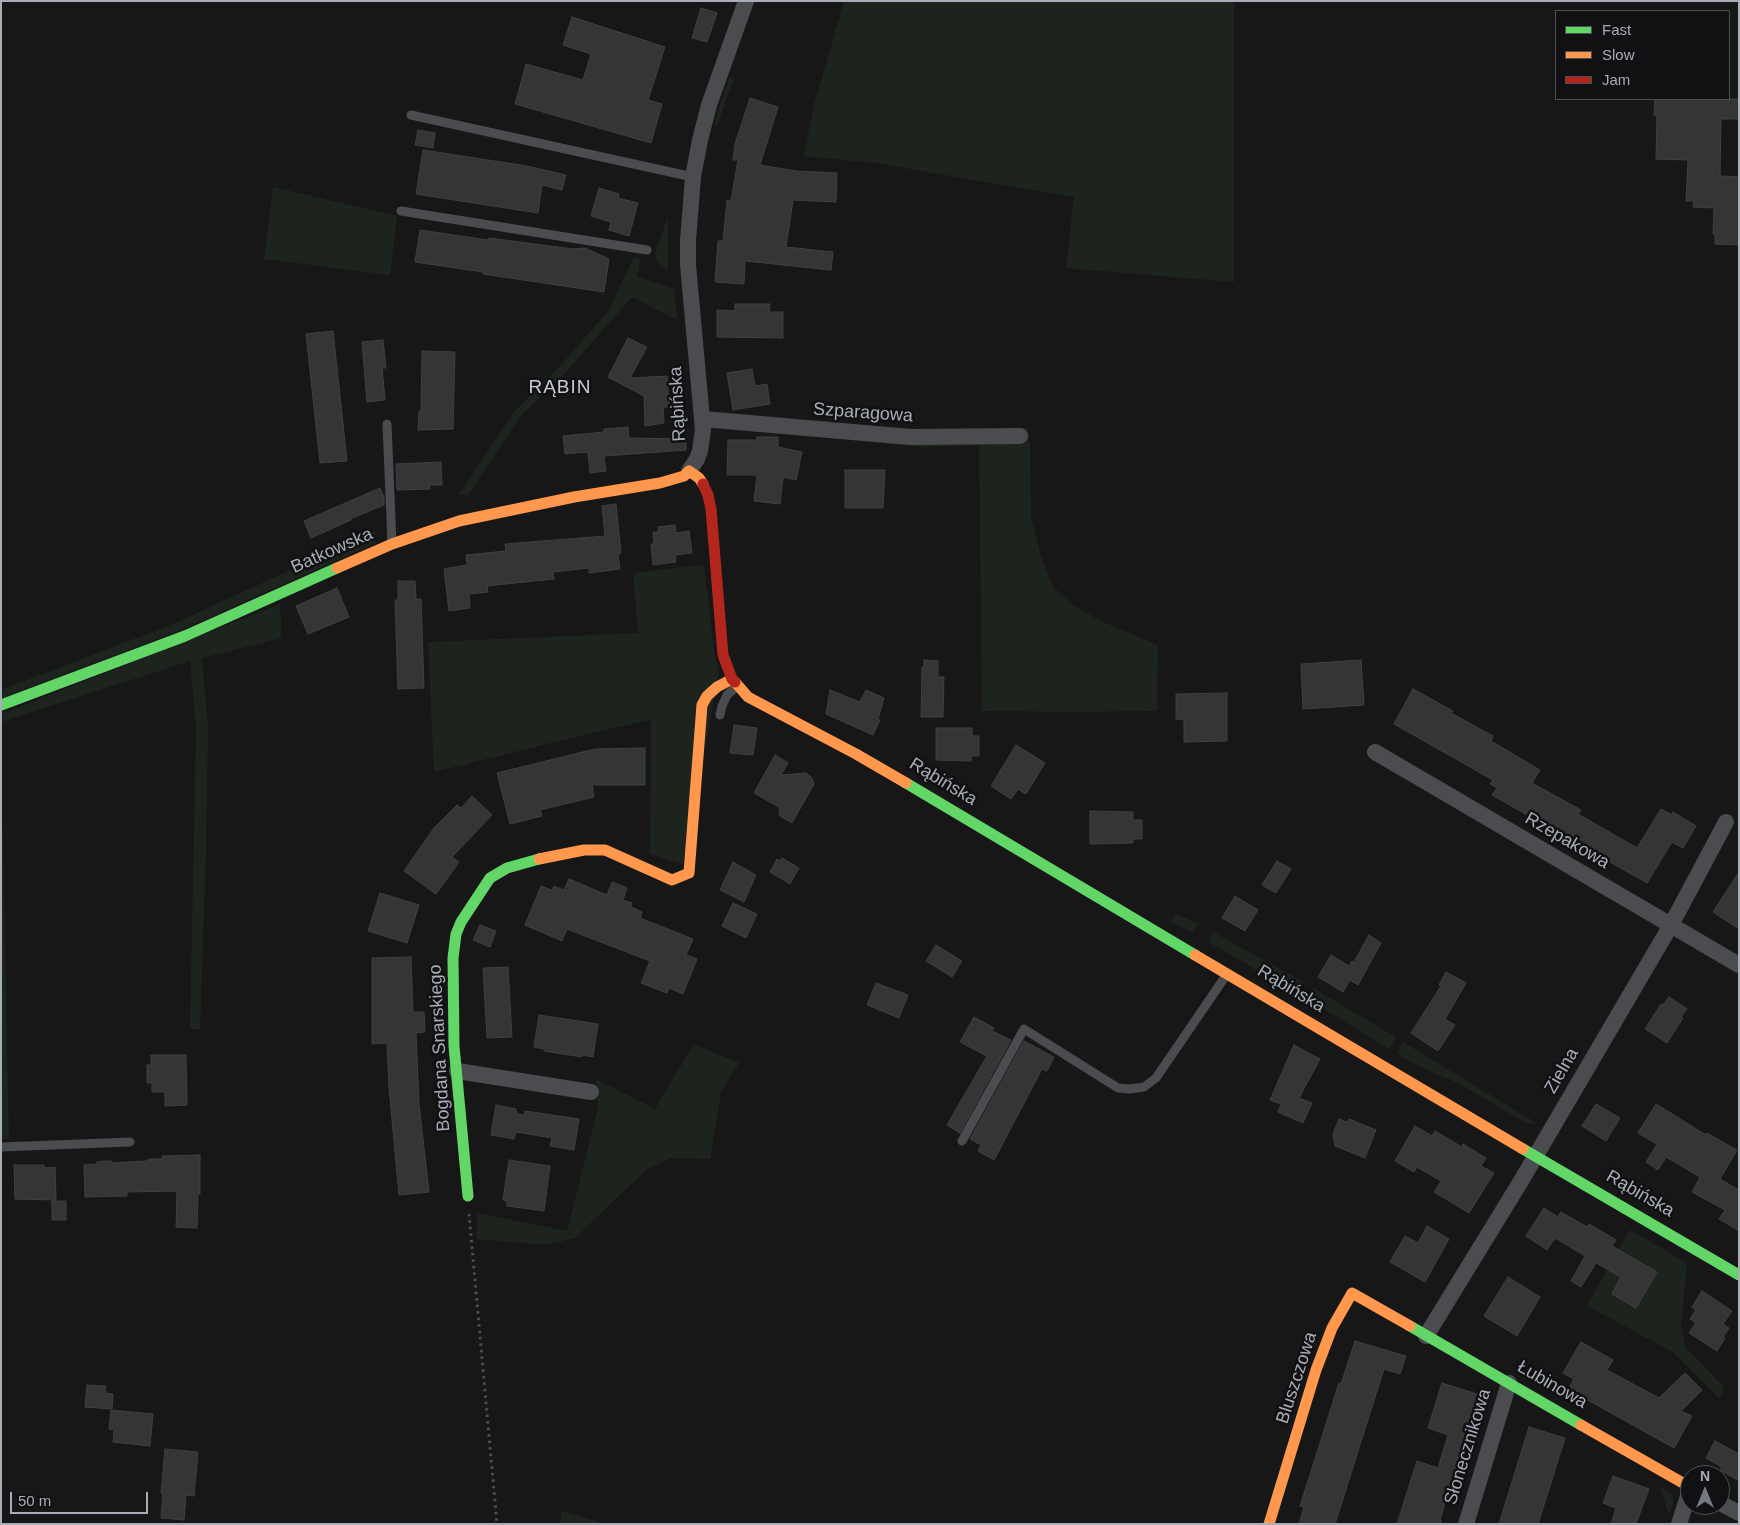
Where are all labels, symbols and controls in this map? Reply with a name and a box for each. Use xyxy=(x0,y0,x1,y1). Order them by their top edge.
legend xyxy=(1555,10,1730,100)
text: Fast xyxy=(1602,21,1631,38)
text: Slow xyxy=(1602,46,1635,63)
text: Jam xyxy=(1602,71,1630,88)
street label: Rąbińska xyxy=(665,366,691,442)
district label: RĄBIN xyxy=(528,377,592,399)
street label: Szparagowa xyxy=(812,399,914,427)
street label: Batkowska xyxy=(288,523,376,579)
street label: Rąbińska xyxy=(905,753,981,811)
street label: Rzepakowa xyxy=(1521,808,1613,874)
street label: Rąbińska xyxy=(1253,960,1329,1018)
street label: Bogdana Snarskiego xyxy=(425,964,455,1132)
street label: Zielna xyxy=(1540,1044,1584,1098)
street label: Rąbińska xyxy=(1602,1166,1678,1222)
street label: Bluszczowa xyxy=(1272,1329,1322,1427)
street label: Łubinowa xyxy=(1513,1356,1591,1414)
street label: Słonecznikowa xyxy=(1440,1386,1496,1508)
north arrow xyxy=(1680,1465,1730,1515)
text: N xyxy=(1700,1468,1710,1484)
scale bar xyxy=(12,1482,150,1514)
text: 50 m xyxy=(18,1492,51,1509)

